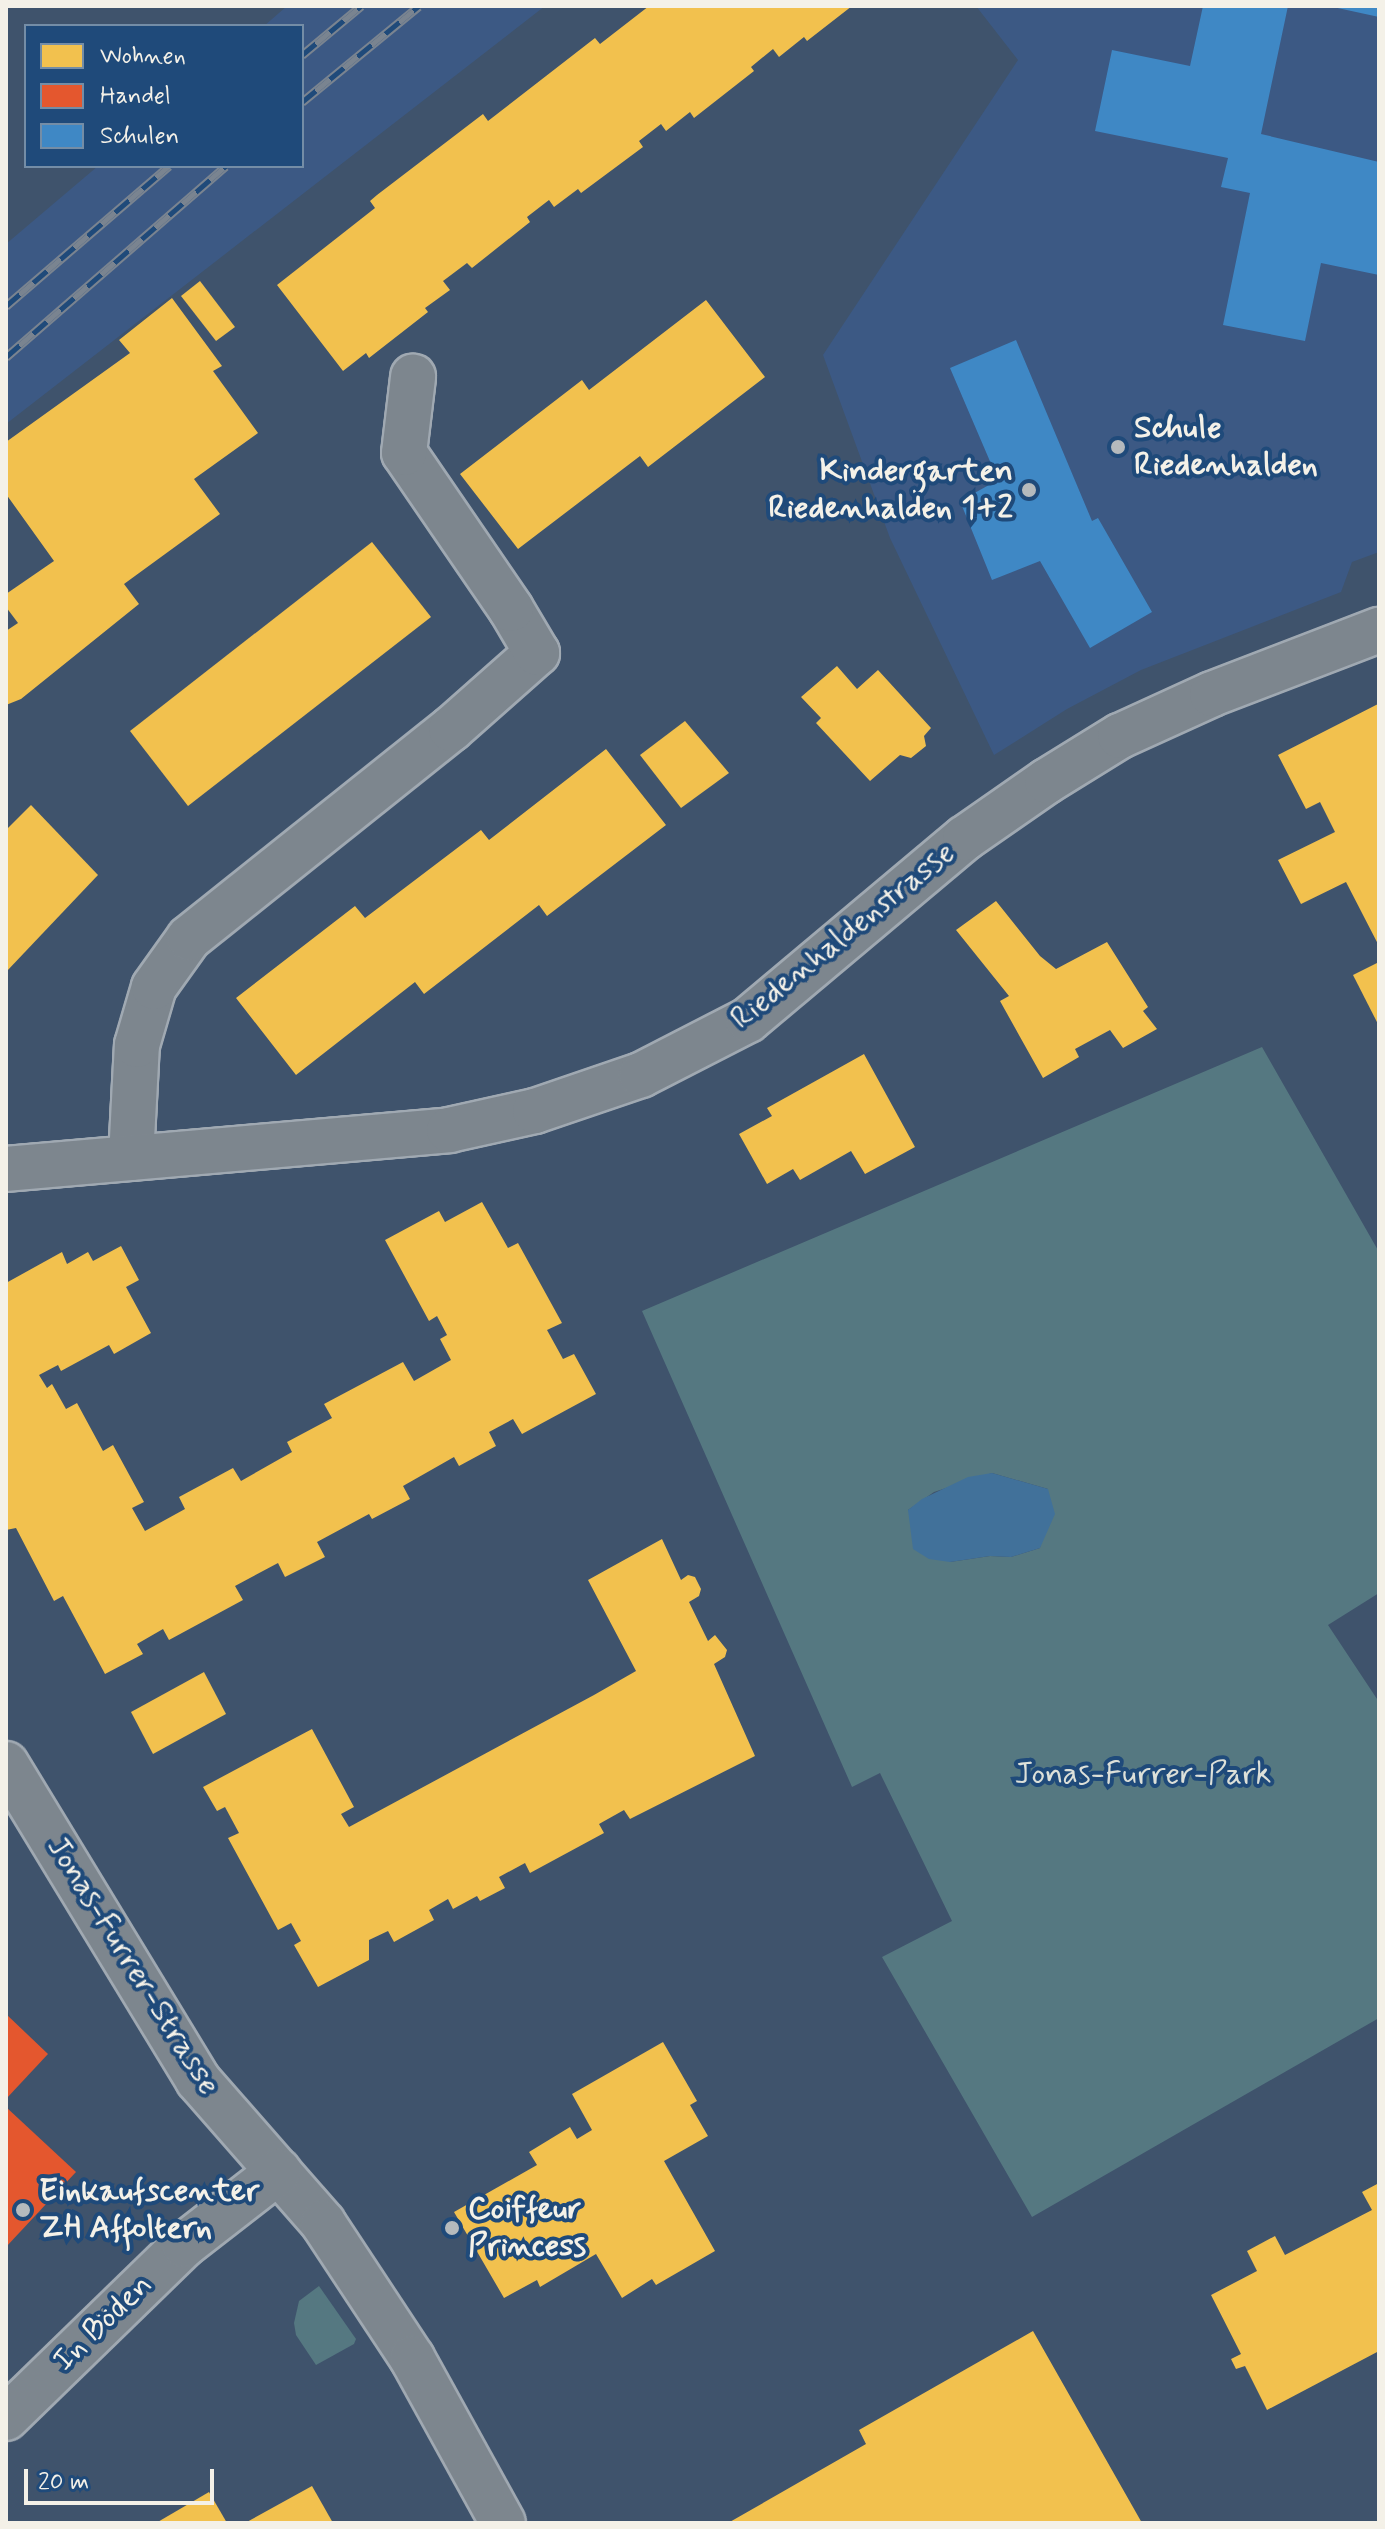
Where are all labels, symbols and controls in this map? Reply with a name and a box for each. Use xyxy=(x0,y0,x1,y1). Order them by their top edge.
legend xyxy=(24,24,304,168)
text: Wohnen xyxy=(100,41,186,72)
text: Handel xyxy=(100,81,171,112)
text: Schulen xyxy=(100,121,179,152)
place label: Schule Riedenhalden xyxy=(1134,410,1318,485)
marker: Schule Riedenhalden xyxy=(1109,438,1127,456)
place label: Kindergarten Riedenhalden 1+2 xyxy=(769,453,1013,528)
marker: Kindergarten Riedenhalden 1+2 xyxy=(1020,481,1038,499)
street label: Riedenhaldenstrasse xyxy=(723,834,963,1038)
park label: Jonas-Furrer-Park xyxy=(1015,1755,1271,1793)
street label: Jonas-Furrer-Strasse xyxy=(38,1830,228,2102)
place label: Einkaufscenter ZH Affoltern xyxy=(39,2173,259,2248)
place label: Coiffeur Princess xyxy=(468,2191,586,2266)
marker: Einkaufscenter ZH Affoltern xyxy=(14,2201,32,2219)
marker: Coiffeur Princess xyxy=(443,2219,461,2237)
street label: In Böden xyxy=(45,2266,161,2380)
scale bar xyxy=(28,2453,218,2503)
text: 20 m xyxy=(38,2467,89,2498)

